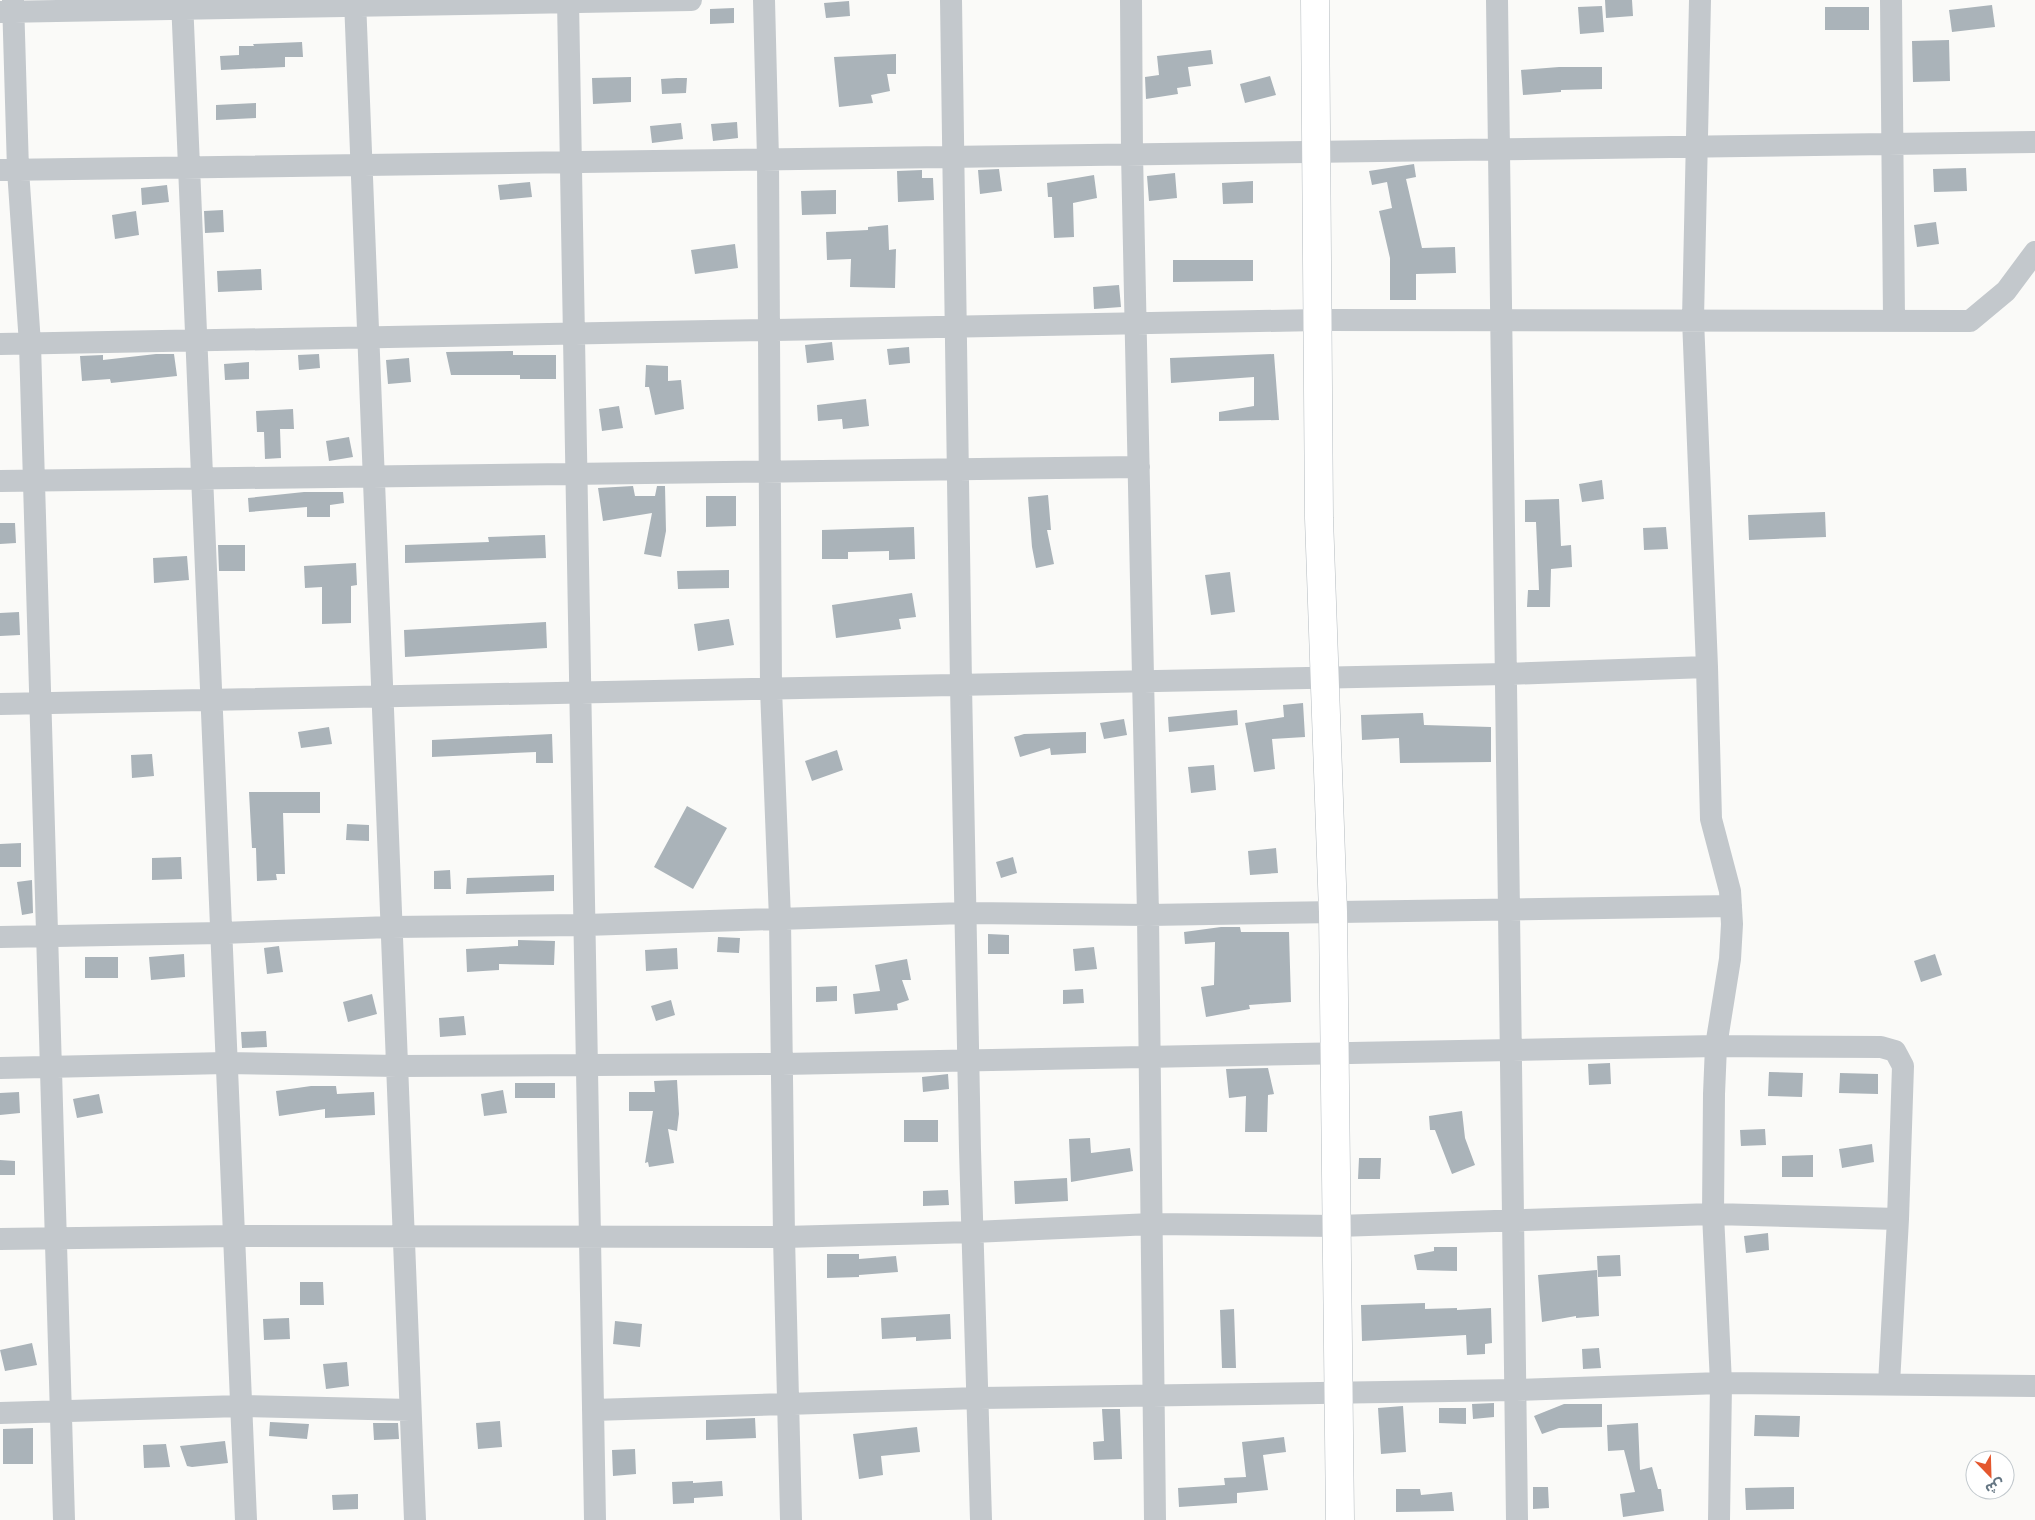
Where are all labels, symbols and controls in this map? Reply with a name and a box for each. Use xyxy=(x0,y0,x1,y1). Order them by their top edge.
north arrow xyxy=(1965,1450,2015,1500)
text: ش xyxy=(1983,1475,2007,1498)

